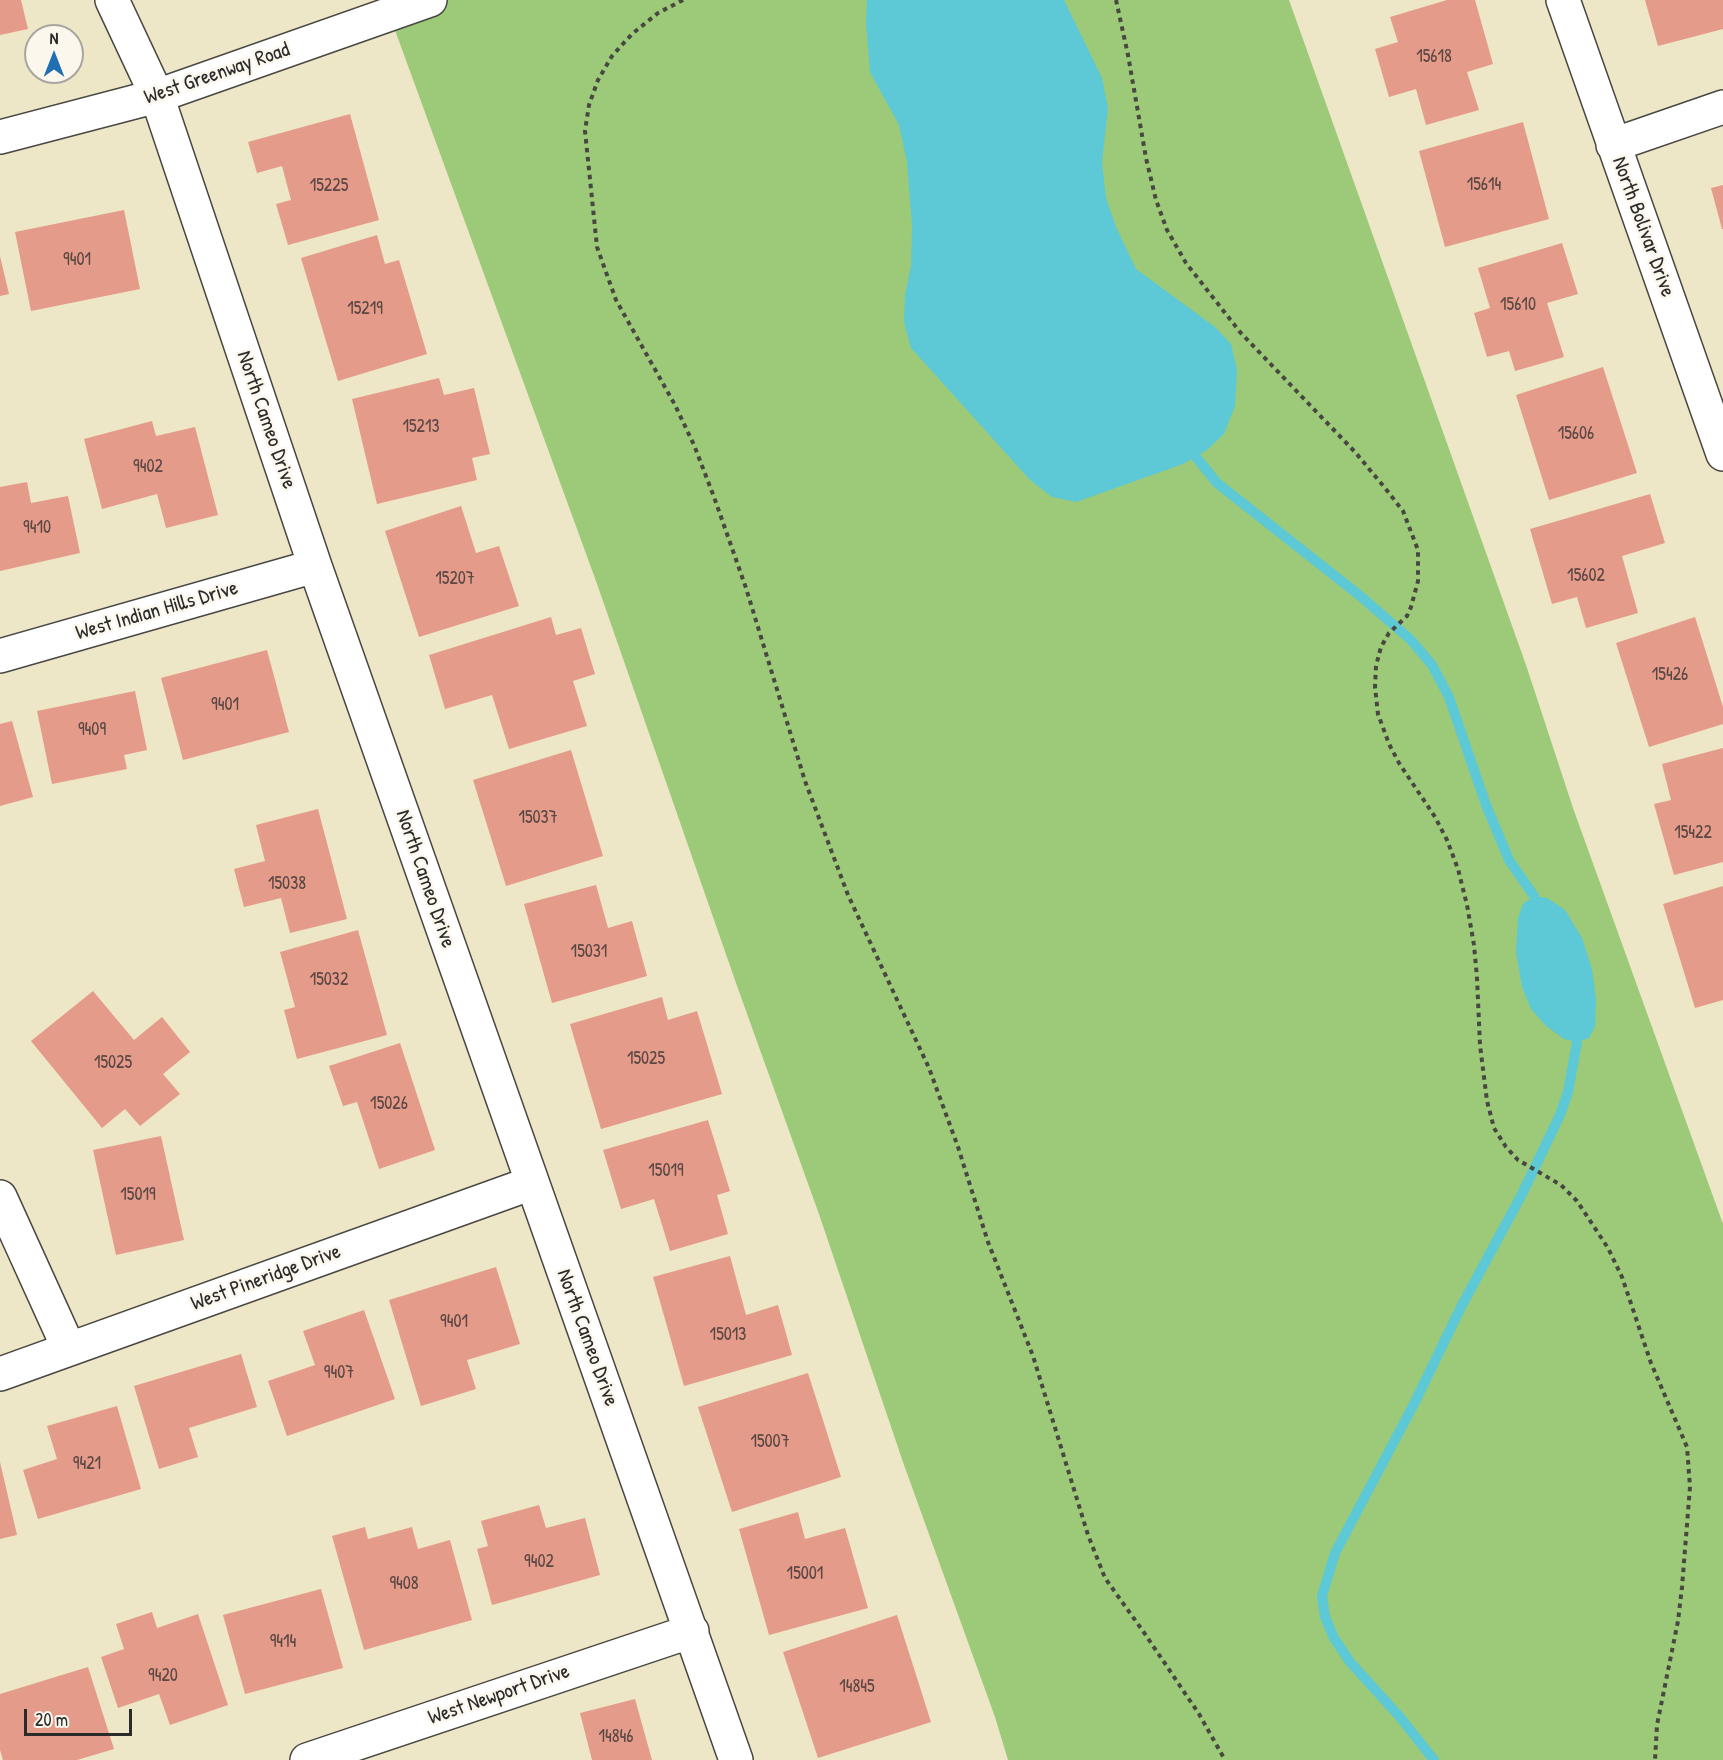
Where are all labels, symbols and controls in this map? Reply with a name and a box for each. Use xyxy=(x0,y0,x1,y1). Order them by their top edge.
north arrow xyxy=(24,24,84,84)
text: N xyxy=(50,27,58,49)
street label: West Greenway Road xyxy=(141,37,293,111)
house number: 15618 xyxy=(1416,46,1452,68)
street label: North Bolivar Drive xyxy=(1606,154,1680,300)
house number: 15614 xyxy=(1467,174,1501,196)
house number: 15225 xyxy=(310,175,348,197)
house number: 9401 xyxy=(63,249,91,271)
house number: 15610 xyxy=(1500,294,1536,316)
house number: 15219 xyxy=(347,298,383,320)
street label: North Cameo Drive xyxy=(231,348,301,492)
house number: 15213 xyxy=(402,416,440,438)
house number: 15606 xyxy=(1558,423,1594,445)
house number: 9402 xyxy=(133,456,163,478)
house number: 9410 xyxy=(23,517,51,539)
house number: 15602 xyxy=(1567,565,1605,587)
house number: 15207 xyxy=(435,568,475,590)
street label: West Indian Hills Drive xyxy=(73,576,241,646)
house number: 15426 xyxy=(1652,664,1688,686)
house number: 9401 xyxy=(211,694,239,716)
house number: 9409 xyxy=(78,719,106,741)
street label: North Cameo Drive xyxy=(390,807,460,951)
house number: 15037 xyxy=(518,807,558,829)
house number: 15422 xyxy=(1674,822,1712,844)
house number: 15038 xyxy=(268,873,306,895)
house number: 15031 xyxy=(571,941,607,963)
house number: 15032 xyxy=(310,969,348,991)
house number: 15025 xyxy=(627,1048,665,1070)
house number: 15025 xyxy=(94,1052,132,1074)
house number: 15026 xyxy=(370,1093,408,1115)
house number: 15019 xyxy=(648,1160,684,1182)
house number: 15019 xyxy=(120,1184,156,1206)
street label: West Pineridge Drive xyxy=(188,1239,344,1317)
street label: North Cameo Drive xyxy=(551,1266,623,1410)
house number: 9401 xyxy=(440,1311,468,1333)
house number: 15013 xyxy=(710,1324,746,1346)
house number: 9407 xyxy=(324,1362,354,1384)
house number: 15007 xyxy=(750,1431,790,1453)
house number: 9421 xyxy=(73,1453,101,1475)
house number: 9402 xyxy=(524,1551,554,1573)
house number: 15001 xyxy=(787,1563,823,1585)
house number: 9408 xyxy=(389,1573,419,1595)
house number: 9414 xyxy=(270,1631,296,1653)
street label: West Newport Drive xyxy=(425,1659,573,1731)
house number: 9420 xyxy=(148,1665,178,1687)
house number: 14845 xyxy=(839,1676,875,1698)
scale bar xyxy=(27,1697,135,1735)
text: 20 m xyxy=(35,1707,68,1732)
house number: 14846 xyxy=(598,1726,634,1748)

